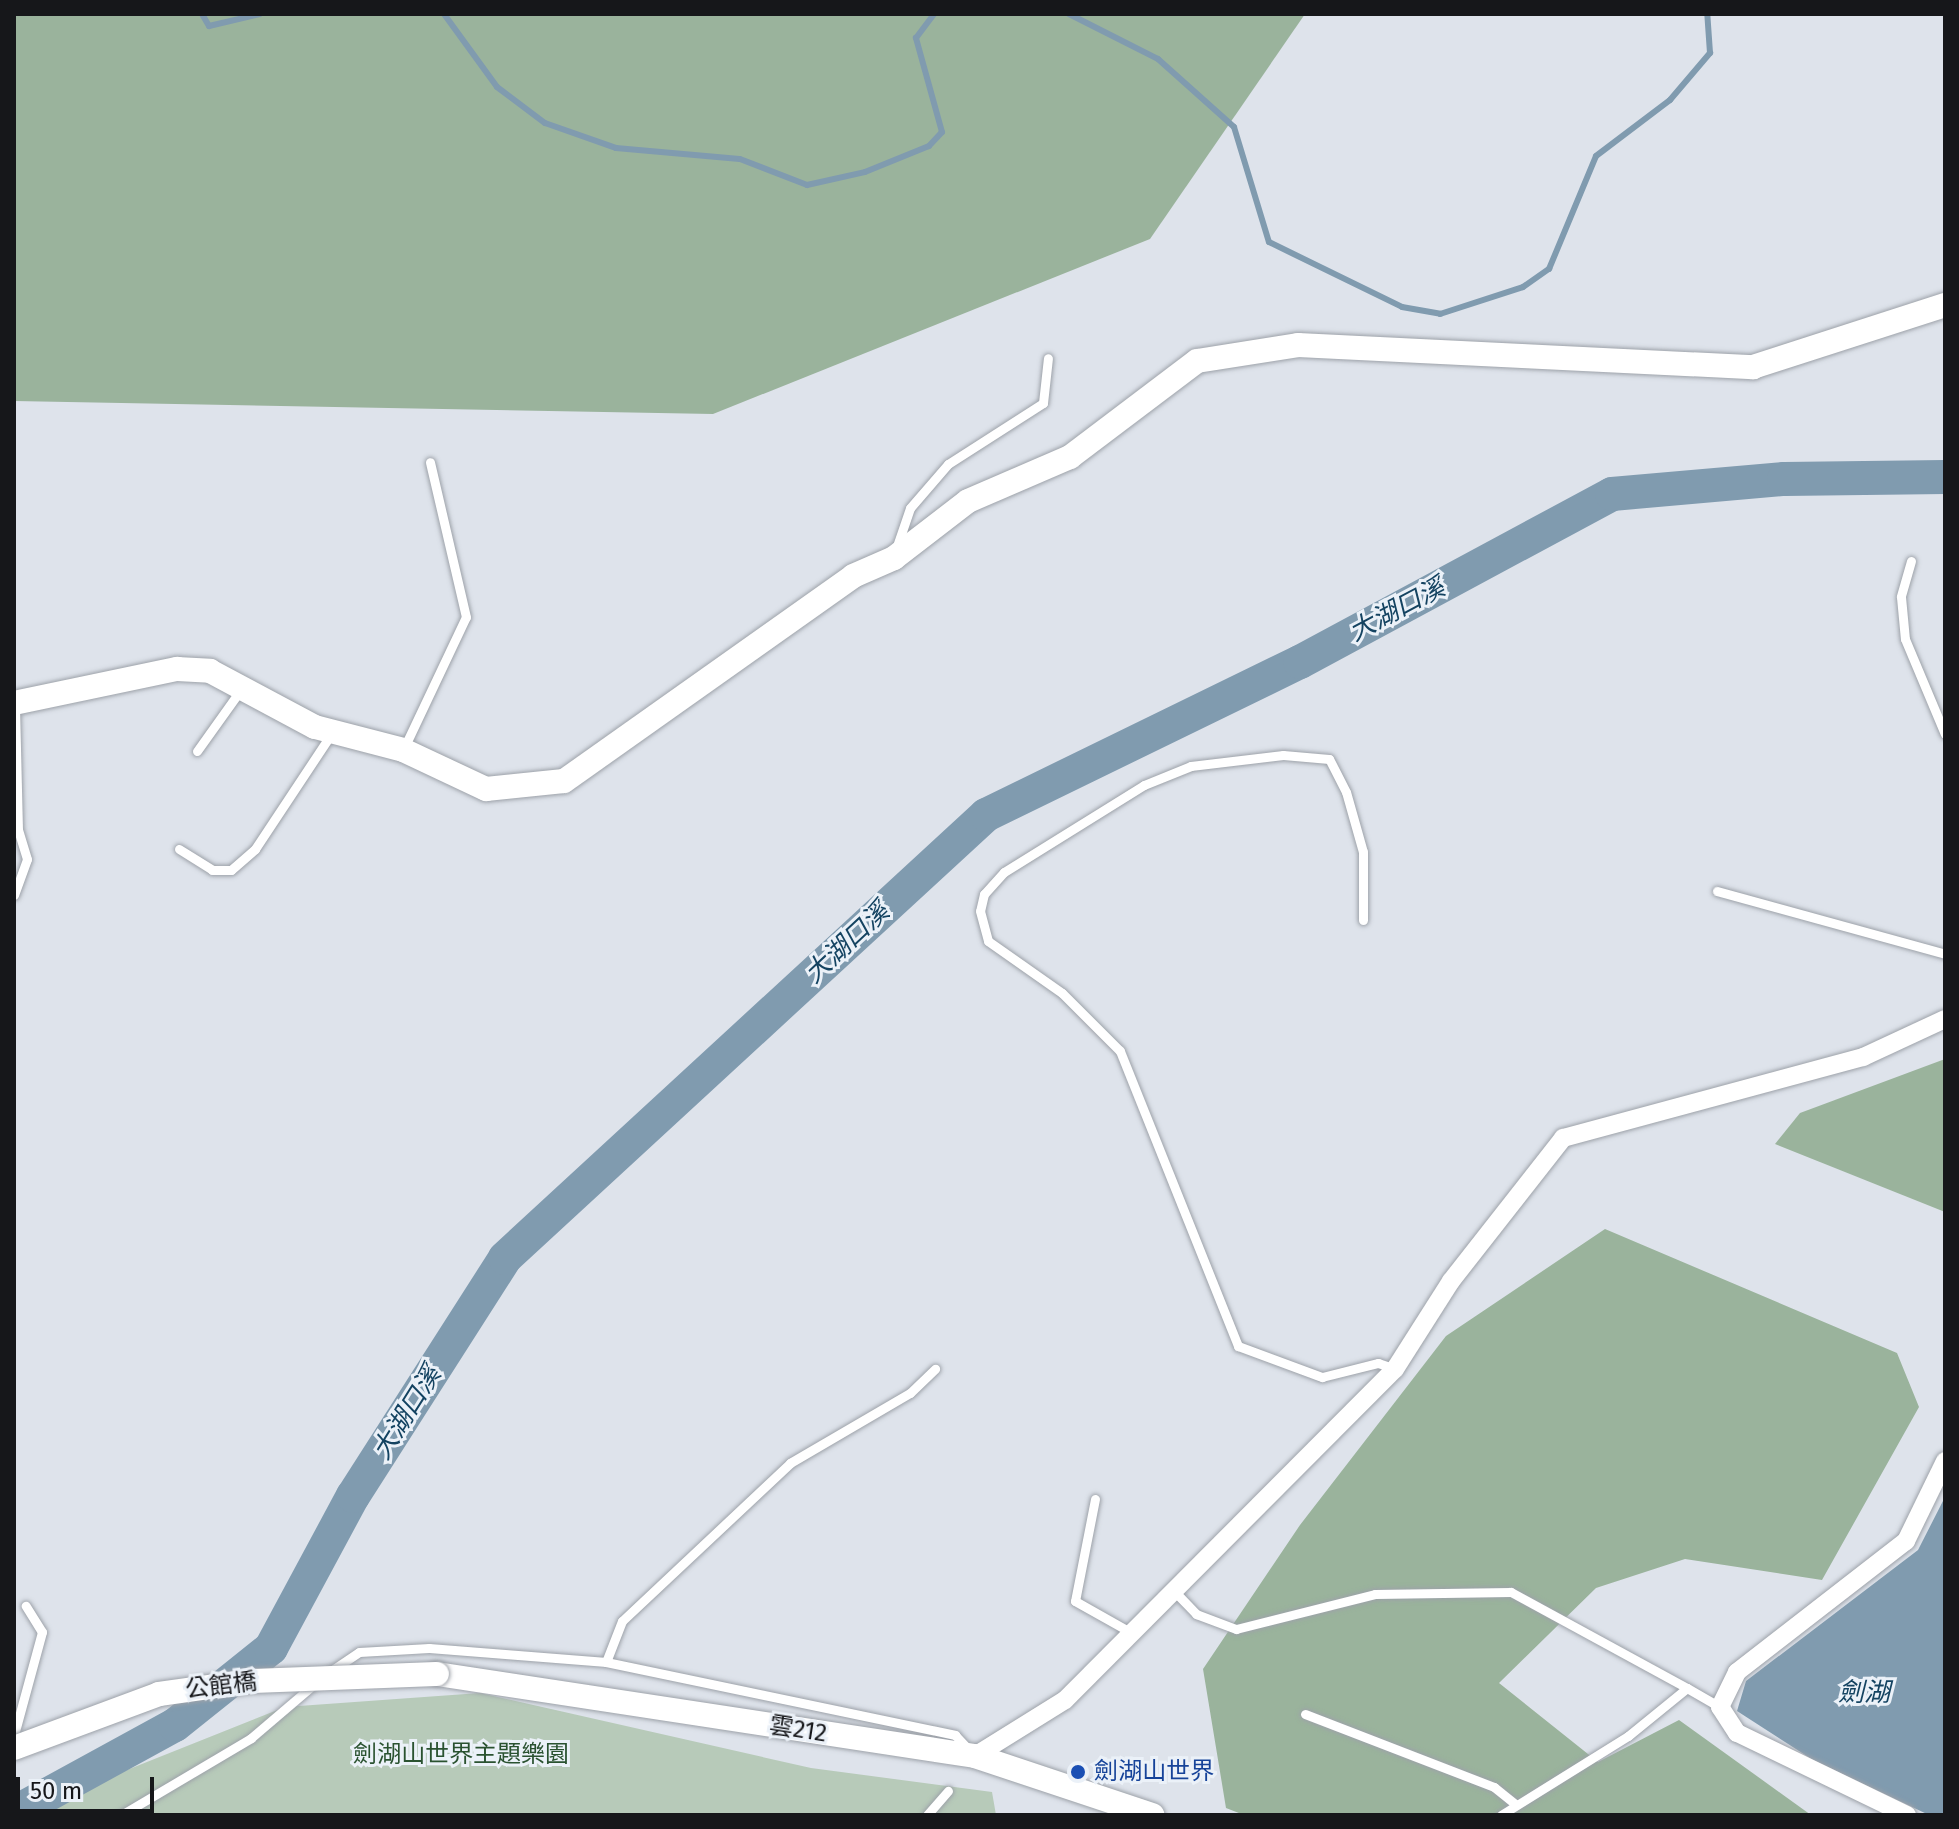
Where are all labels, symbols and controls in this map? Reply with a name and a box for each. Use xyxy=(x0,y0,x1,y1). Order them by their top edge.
water label: 大湖口溪 xyxy=(1344,572,1450,648)
water label: 大湖口溪 xyxy=(798,896,896,990)
water label: 大湖口溪 xyxy=(366,1361,448,1465)
street label: 公館橋 xyxy=(184,1667,258,1705)
water label: 劍湖 xyxy=(1838,1677,1890,1709)
street label: 雲212 xyxy=(767,1711,829,1749)
park label: 劍湖山世界主題樂園 xyxy=(353,1741,569,1769)
place label: 劍湖山世界 xyxy=(1094,1758,1214,1786)
scale bar xyxy=(20,1761,158,1811)
marker: 劍湖山世界 xyxy=(1069,1763,1087,1781)
text: 50 m xyxy=(30,1777,82,1805)

